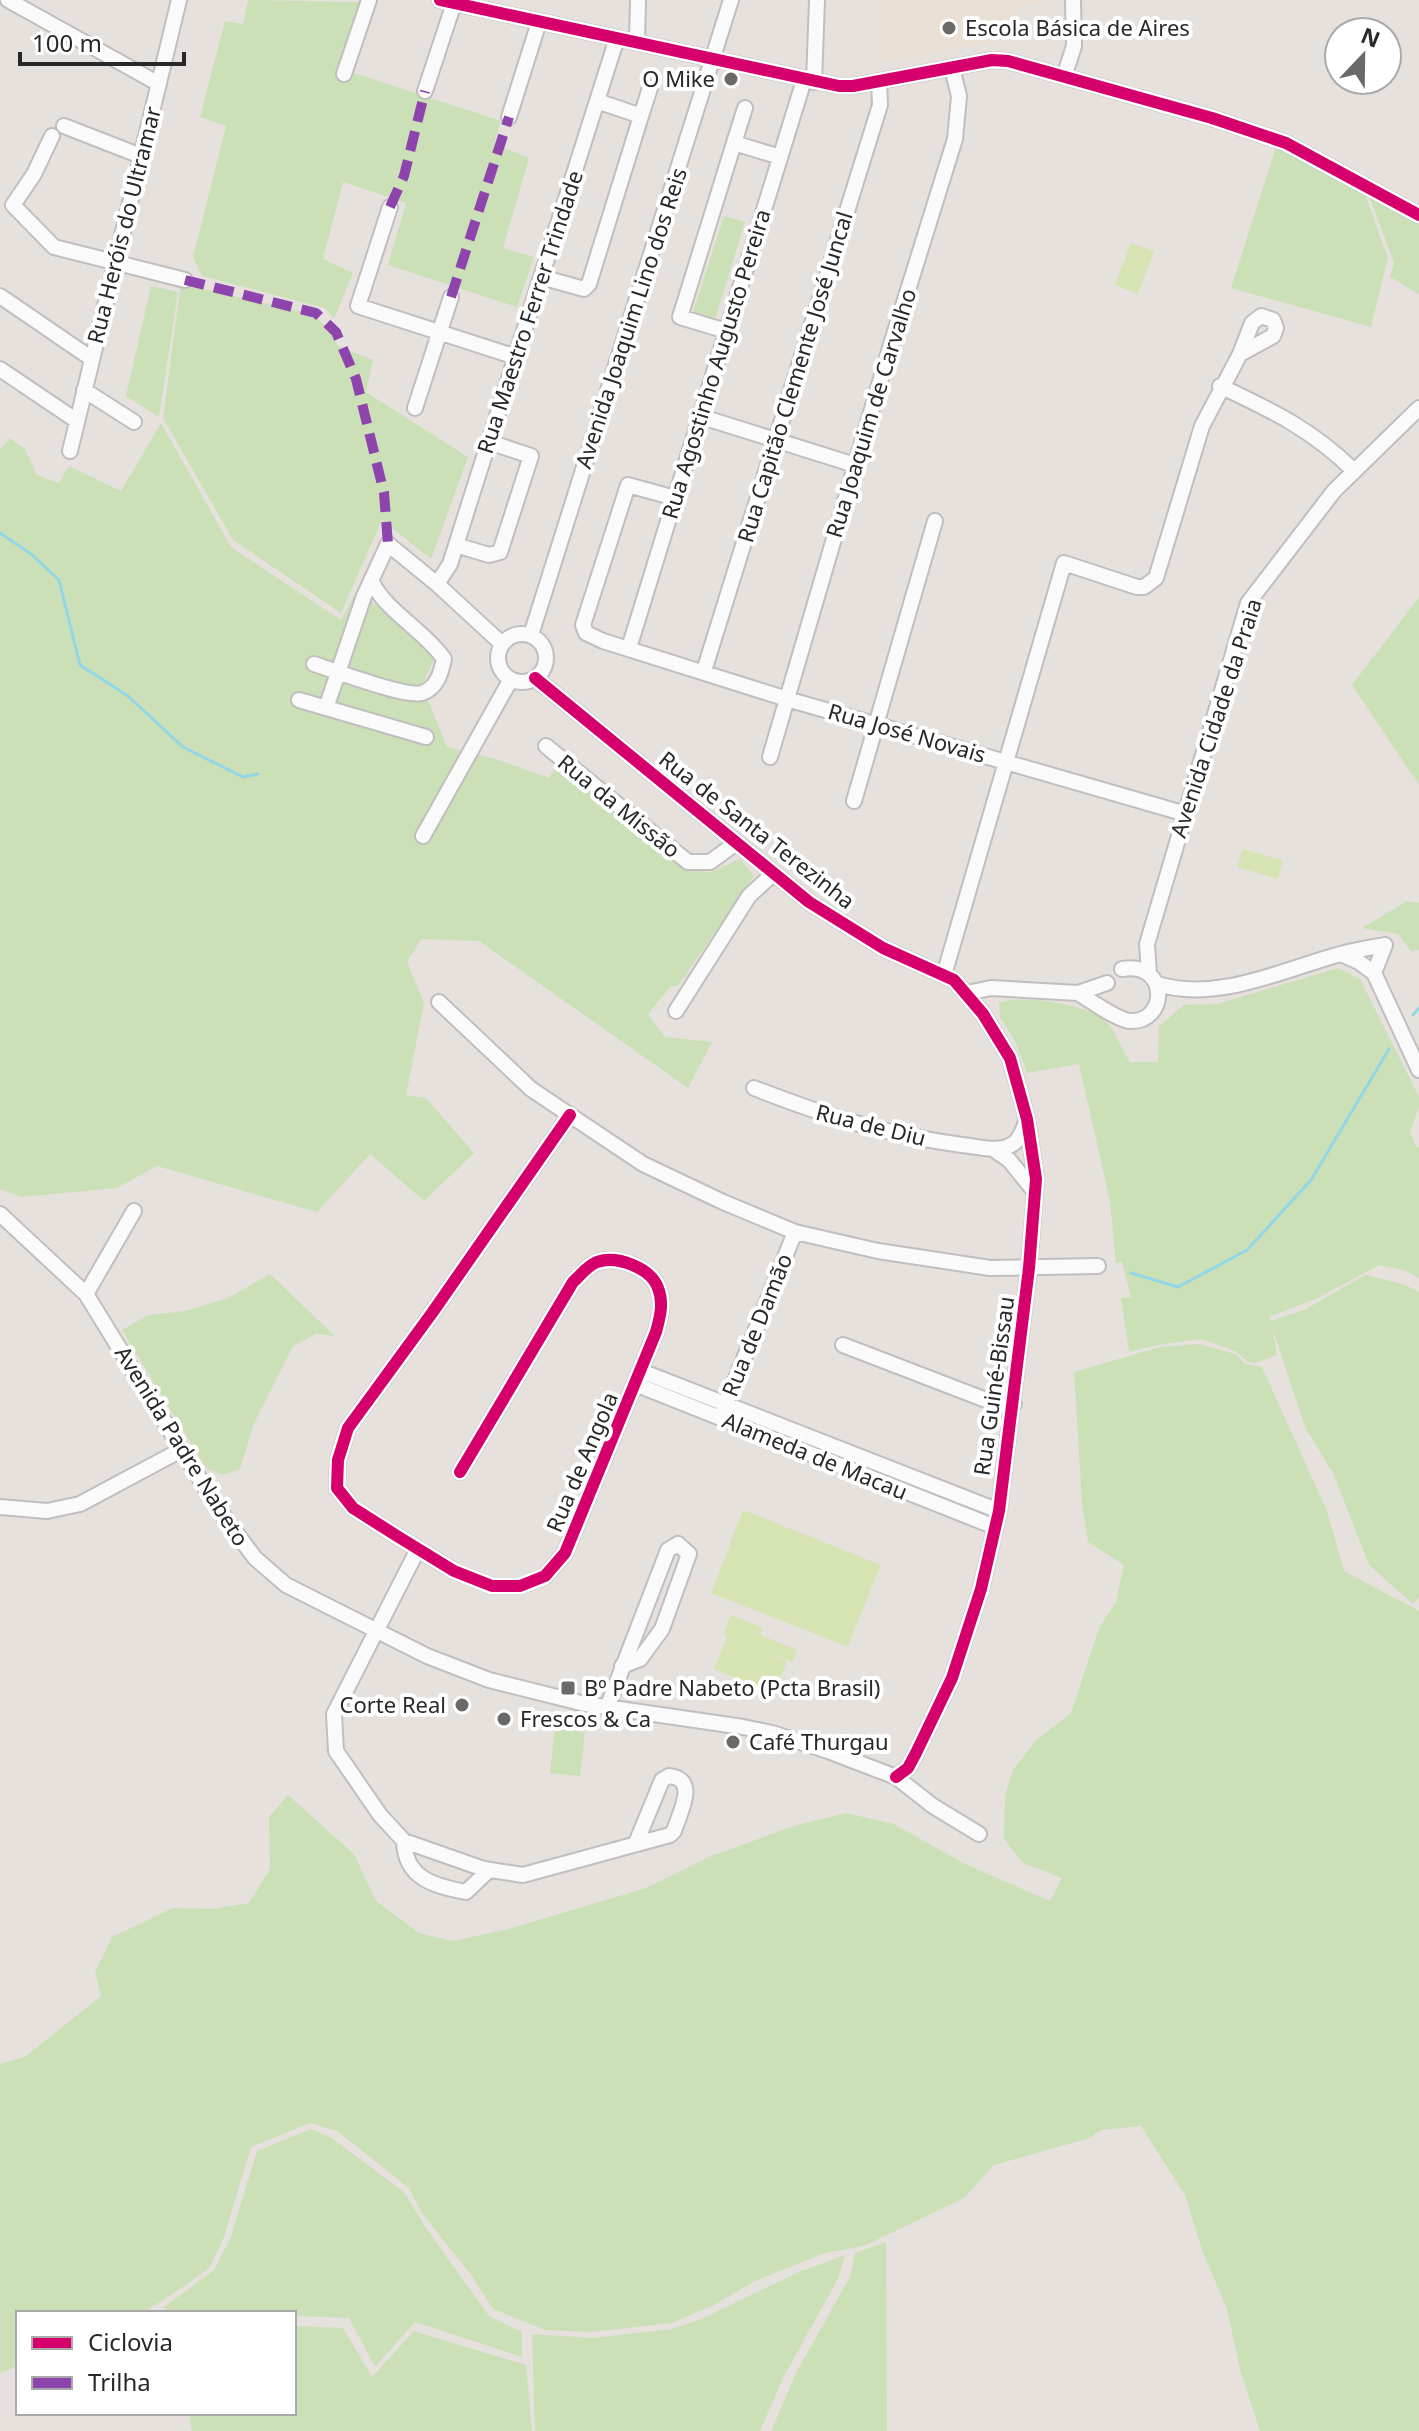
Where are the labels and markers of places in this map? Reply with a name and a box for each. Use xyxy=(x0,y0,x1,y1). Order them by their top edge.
place label: Escola Básica de Aires xyxy=(965,12,1190,42)
marker: Escola Básica de Aires xyxy=(940,19,958,37)
place label: O Mike xyxy=(642,63,715,93)
marker: O Mike xyxy=(722,70,740,88)
place label: Bº Padre Nabeto (Pcta Brasil) xyxy=(584,1672,880,1702)
marker: Bº Padre Nabeto (Pcta Brasil) xyxy=(559,1679,577,1697)
place label: Corte Real xyxy=(340,1689,446,1719)
marker: Corte Real xyxy=(453,1696,471,1714)
place label: Frescos & Ca xyxy=(520,1703,651,1733)
marker: Frescos & Ca xyxy=(495,1710,513,1728)
place label: Café Thurgau xyxy=(749,1726,889,1756)
marker: Café Thurgau xyxy=(724,1733,742,1751)

